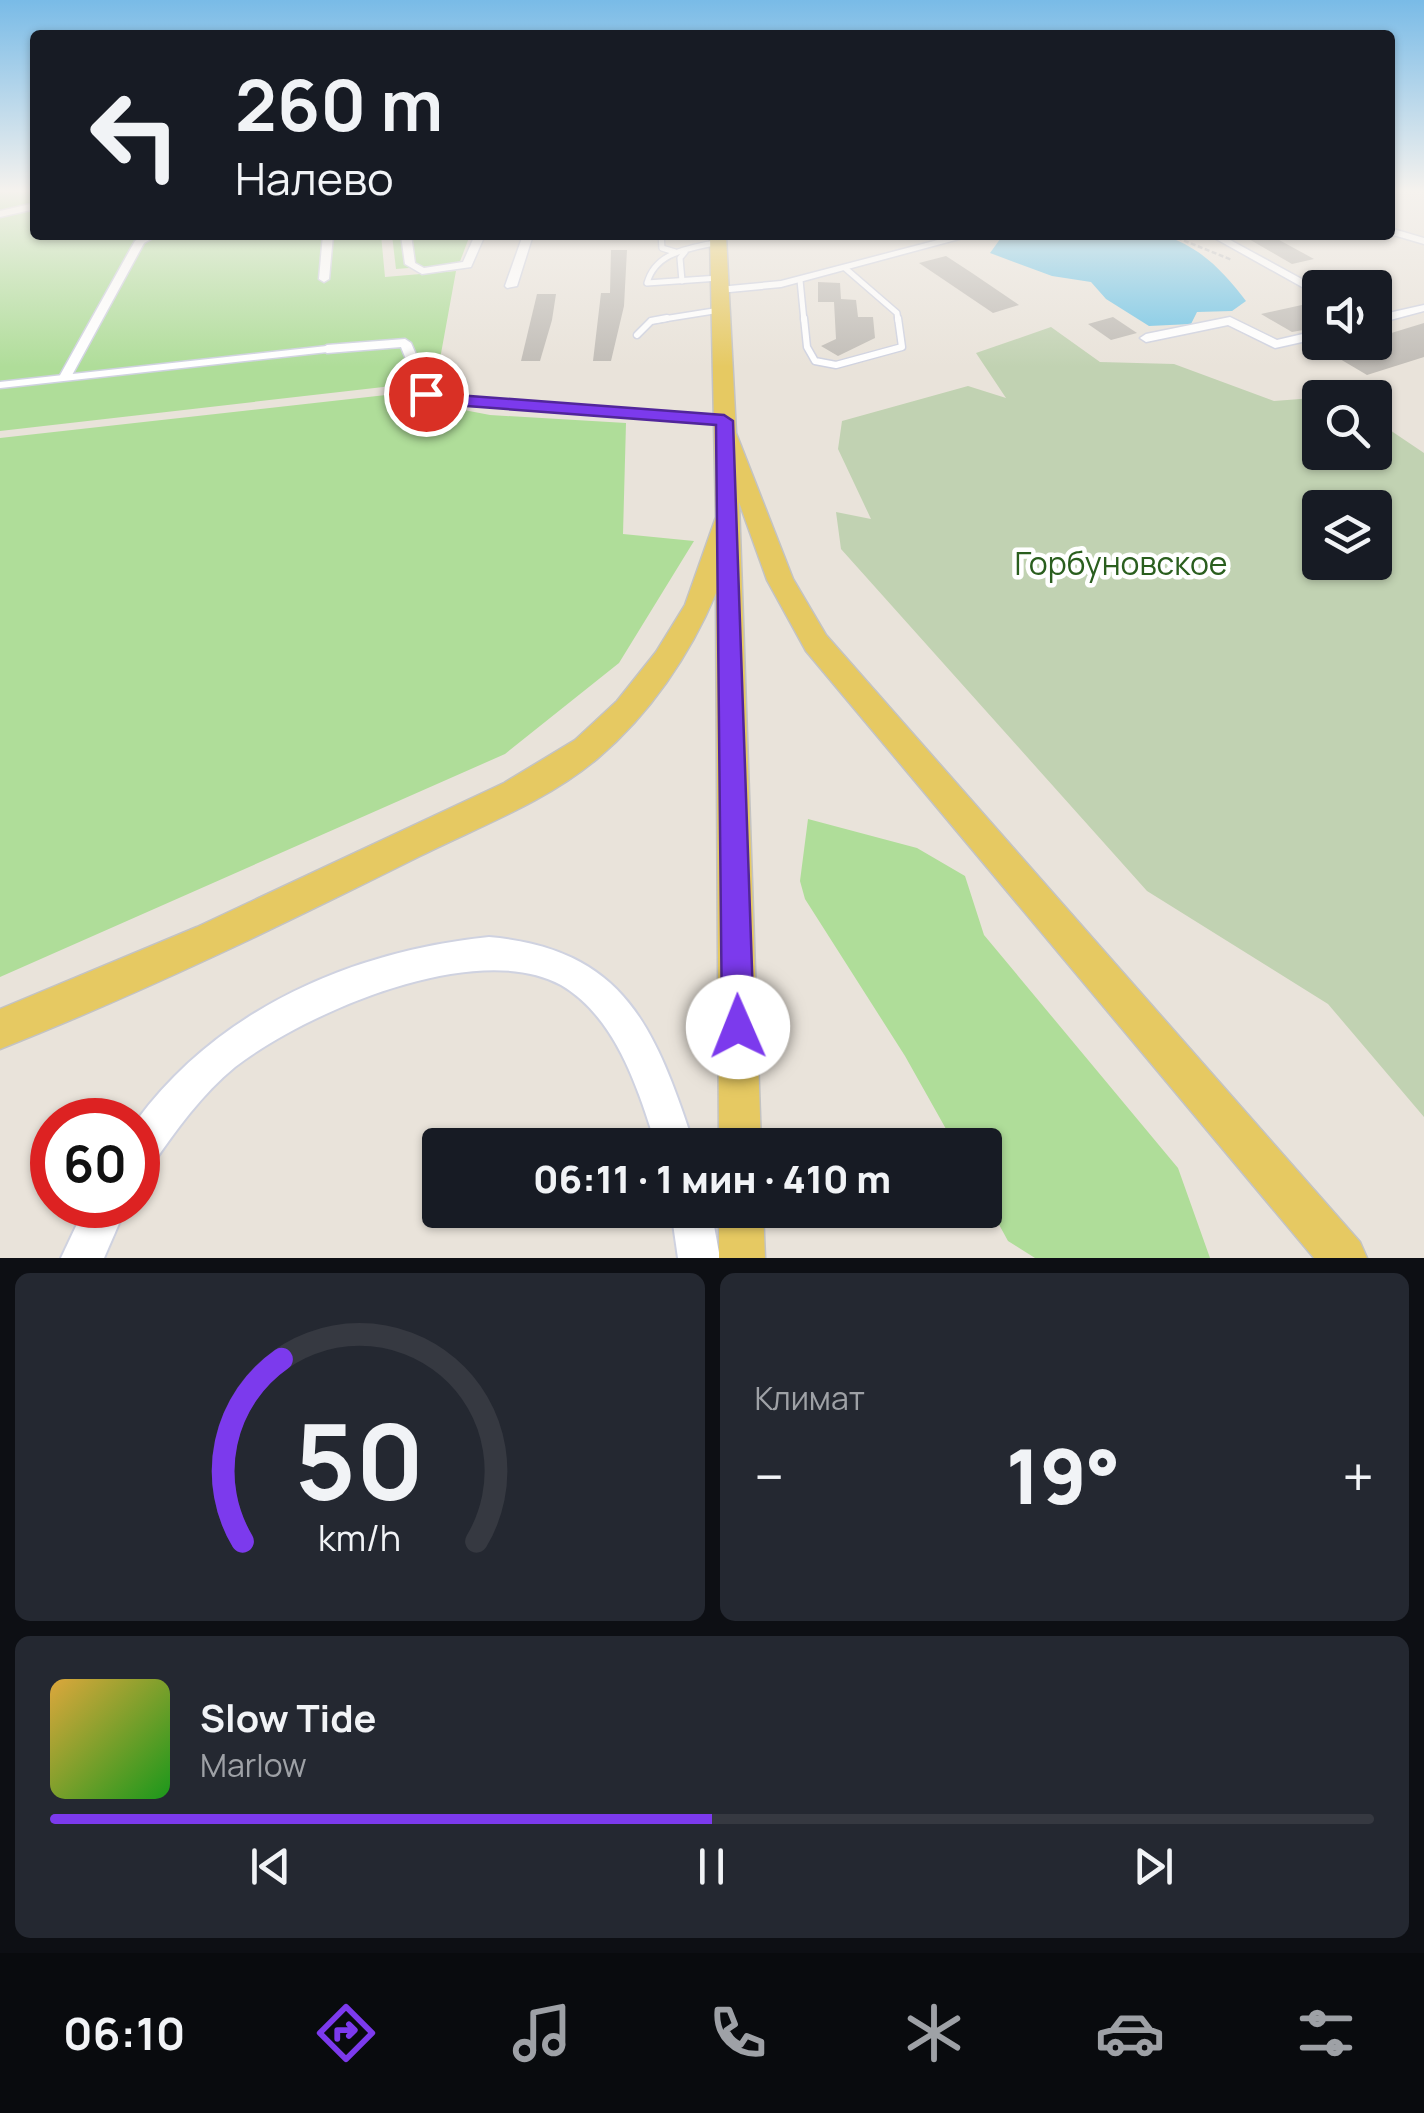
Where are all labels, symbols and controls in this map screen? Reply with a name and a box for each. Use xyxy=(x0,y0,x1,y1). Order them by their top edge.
text: 260 m xyxy=(235,56,443,152)
icon: left xyxy=(70,70,200,200)
text: Налево xyxy=(235,147,394,209)
map controls xyxy=(1302,270,1392,580)
button: sound xyxy=(1302,270,1392,360)
pin xyxy=(384,352,469,437)
icon: arrive xyxy=(399,367,454,422)
button: search xyxy=(1302,380,1392,470)
button: layers xyxy=(1302,490,1392,580)
park label: Горбуновское xyxy=(1014,541,1228,585)
position arrow xyxy=(686,975,790,1079)
speed limit sign: 60 xyxy=(30,1098,160,1228)
text: 06:11 · 1 мин · 410 m xyxy=(533,1152,891,1204)
text: Климат xyxy=(755,1376,865,1420)
text: 50 xyxy=(295,1388,424,1530)
text: 19° xyxy=(1006,1424,1120,1527)
text: − xyxy=(755,1438,784,1514)
text: + xyxy=(1342,1438,1374,1514)
text: km/h xyxy=(318,1513,401,1562)
text: Slow Tide xyxy=(200,1691,377,1743)
text: Marlow xyxy=(200,1743,307,1787)
icon: previous xyxy=(243,1839,298,1894)
icon: pause xyxy=(684,1839,739,1894)
icon: next xyxy=(1126,1839,1181,1894)
icon: directions xyxy=(311,1998,381,2068)
icon: music xyxy=(507,1998,577,2068)
icon: phone xyxy=(703,1998,773,2068)
icon: climate xyxy=(899,1998,969,2068)
icon: car xyxy=(1095,1998,1165,2068)
icon: filters xyxy=(1291,1998,1361,2068)
text: 06:10 xyxy=(63,2002,185,2064)

